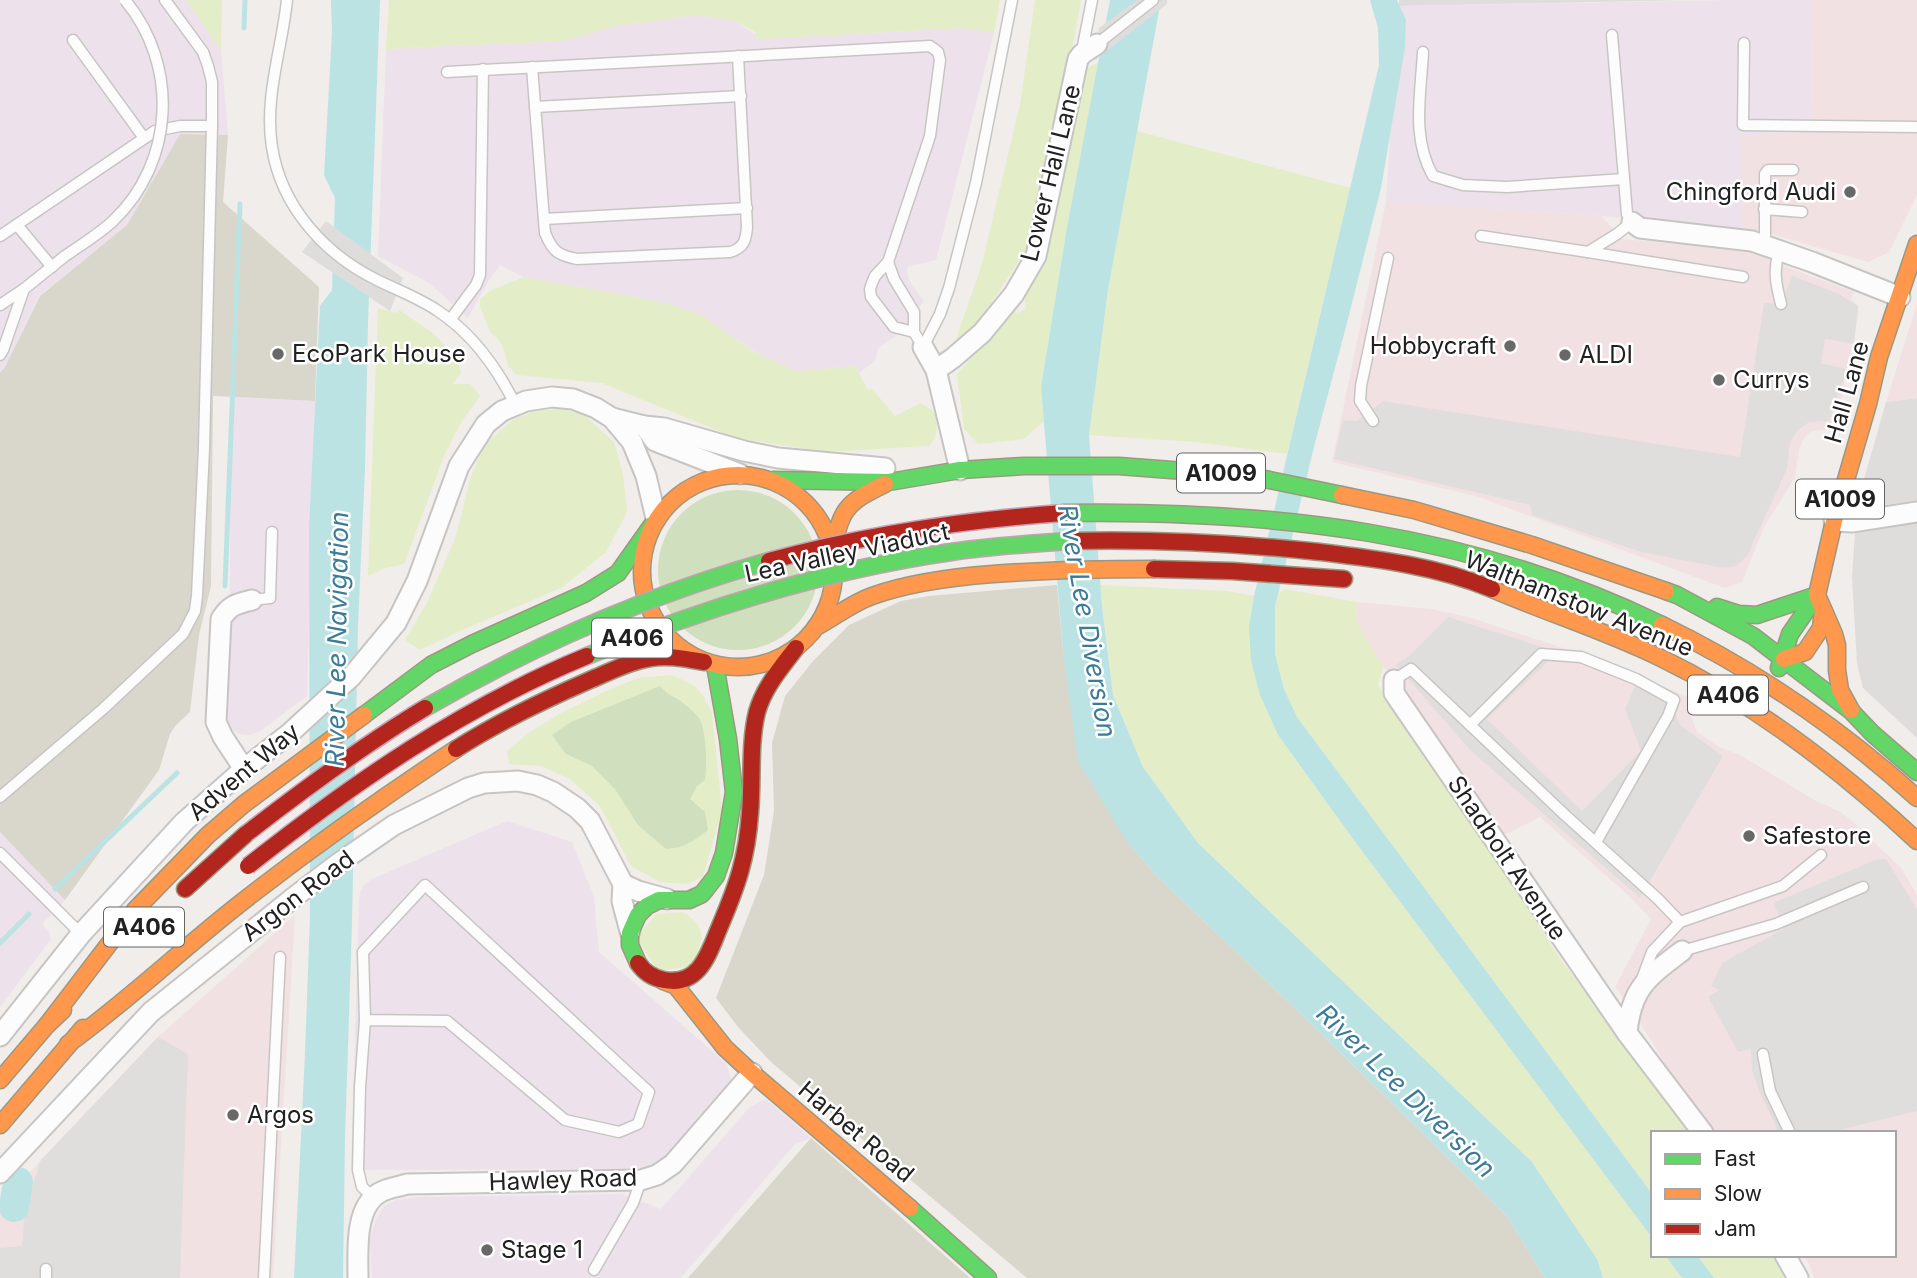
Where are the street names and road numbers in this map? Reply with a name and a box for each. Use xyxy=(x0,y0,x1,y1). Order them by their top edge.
street label: Lower Hall Lane xyxy=(1015,81,1087,264)
street label: Hall Lane xyxy=(1818,337,1875,446)
road number: A1009 xyxy=(1177,453,1265,492)
road number: A1009 xyxy=(1796,480,1884,519)
street label: Lea Valley Viaduct xyxy=(742,517,952,588)
street label: Walthamstow Avenue xyxy=(1461,544,1698,663)
road number: A406 xyxy=(592,618,672,658)
road number: A406 xyxy=(1688,676,1768,715)
street label: Advent Way xyxy=(182,717,305,827)
street label: Shadbolt Avenue xyxy=(1442,770,1573,945)
street label: Argon Road xyxy=(236,844,360,947)
road number: A406 xyxy=(104,908,184,946)
street label: Harbet Road xyxy=(793,1075,920,1188)
street label: Hawley Road xyxy=(488,1162,638,1197)

